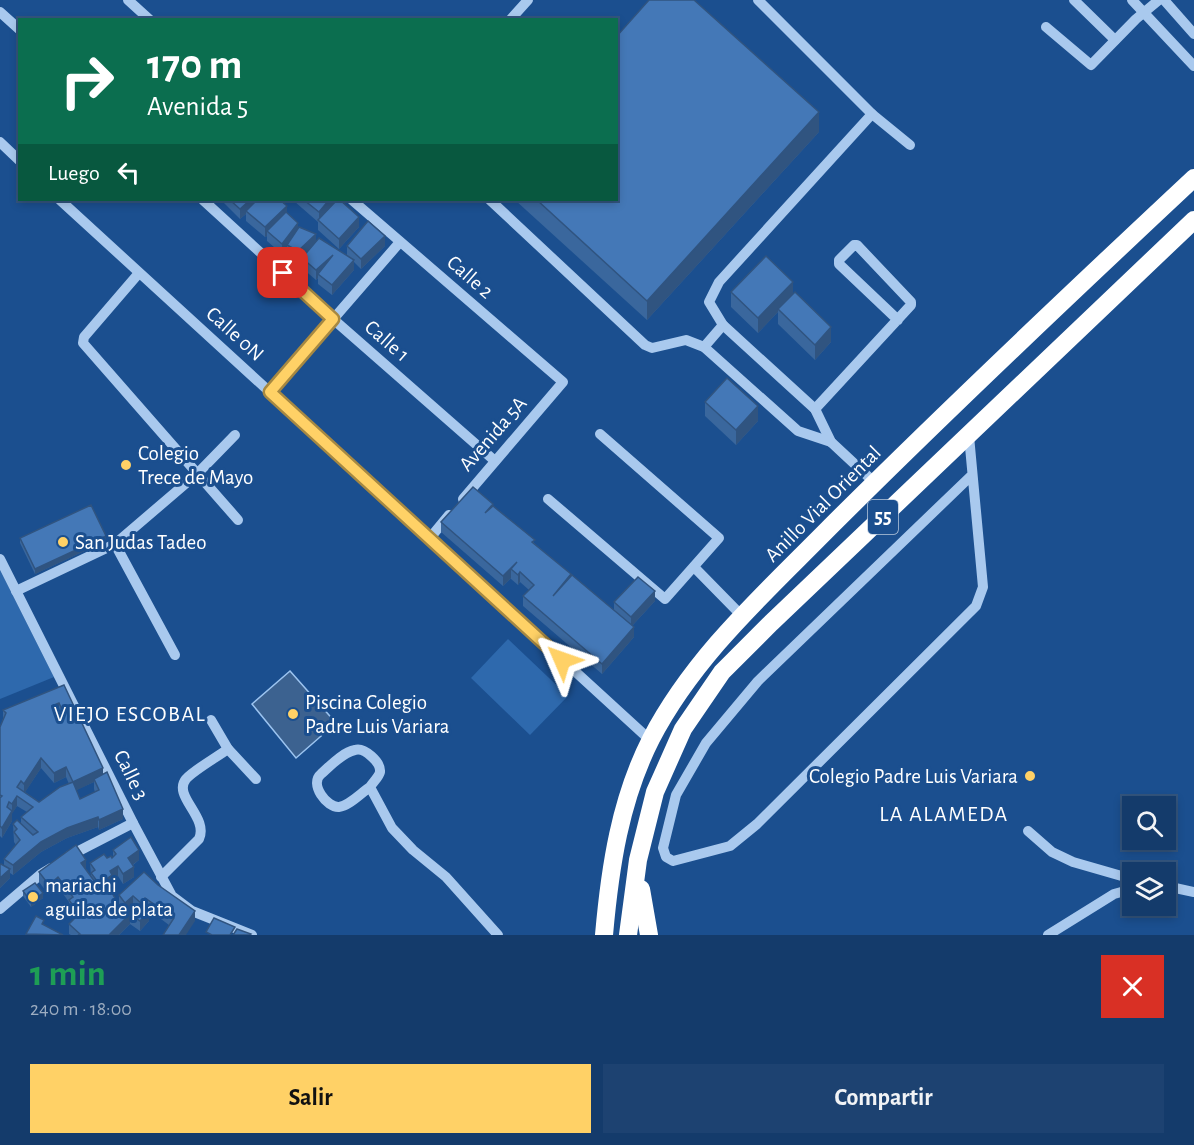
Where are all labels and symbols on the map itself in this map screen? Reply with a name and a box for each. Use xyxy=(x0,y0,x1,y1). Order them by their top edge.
pin xyxy=(257,247,308,298)
street label: Calle 2 xyxy=(443,251,497,303)
street label: Calle 0N xyxy=(202,303,268,365)
street label: Calle 1 xyxy=(361,316,413,366)
street label: Avenida 5A xyxy=(455,393,531,475)
street label: Anillo Vial Oriental xyxy=(761,442,885,566)
place label: Colegio Trece de Mayo xyxy=(138,443,253,488)
marker: Colegio Trece de Mayo xyxy=(119,458,133,472)
road number: 55 xyxy=(868,500,898,534)
place label: San Judas Tadeo xyxy=(75,532,207,553)
marker: San Judas Tadeo xyxy=(56,535,70,549)
position arrow xyxy=(530,628,594,692)
place label: Piscina Colegio Padre Luis Variara xyxy=(305,692,450,737)
district label: VIEJO ESCOBAL xyxy=(54,703,206,725)
marker: Piscina Colegio Padre Luis Variara xyxy=(286,707,300,721)
street label: Calle 3 xyxy=(110,747,152,803)
place label: Colegio Padre Luis Variara xyxy=(809,766,1018,787)
marker: Colegio Padre Luis Variara xyxy=(1023,769,1037,783)
district label: LA ALAMEDA xyxy=(879,803,1009,825)
place label: mariachi aguilas de plata xyxy=(45,875,173,920)
marker: mariachi aguilas de plata xyxy=(26,890,40,904)

